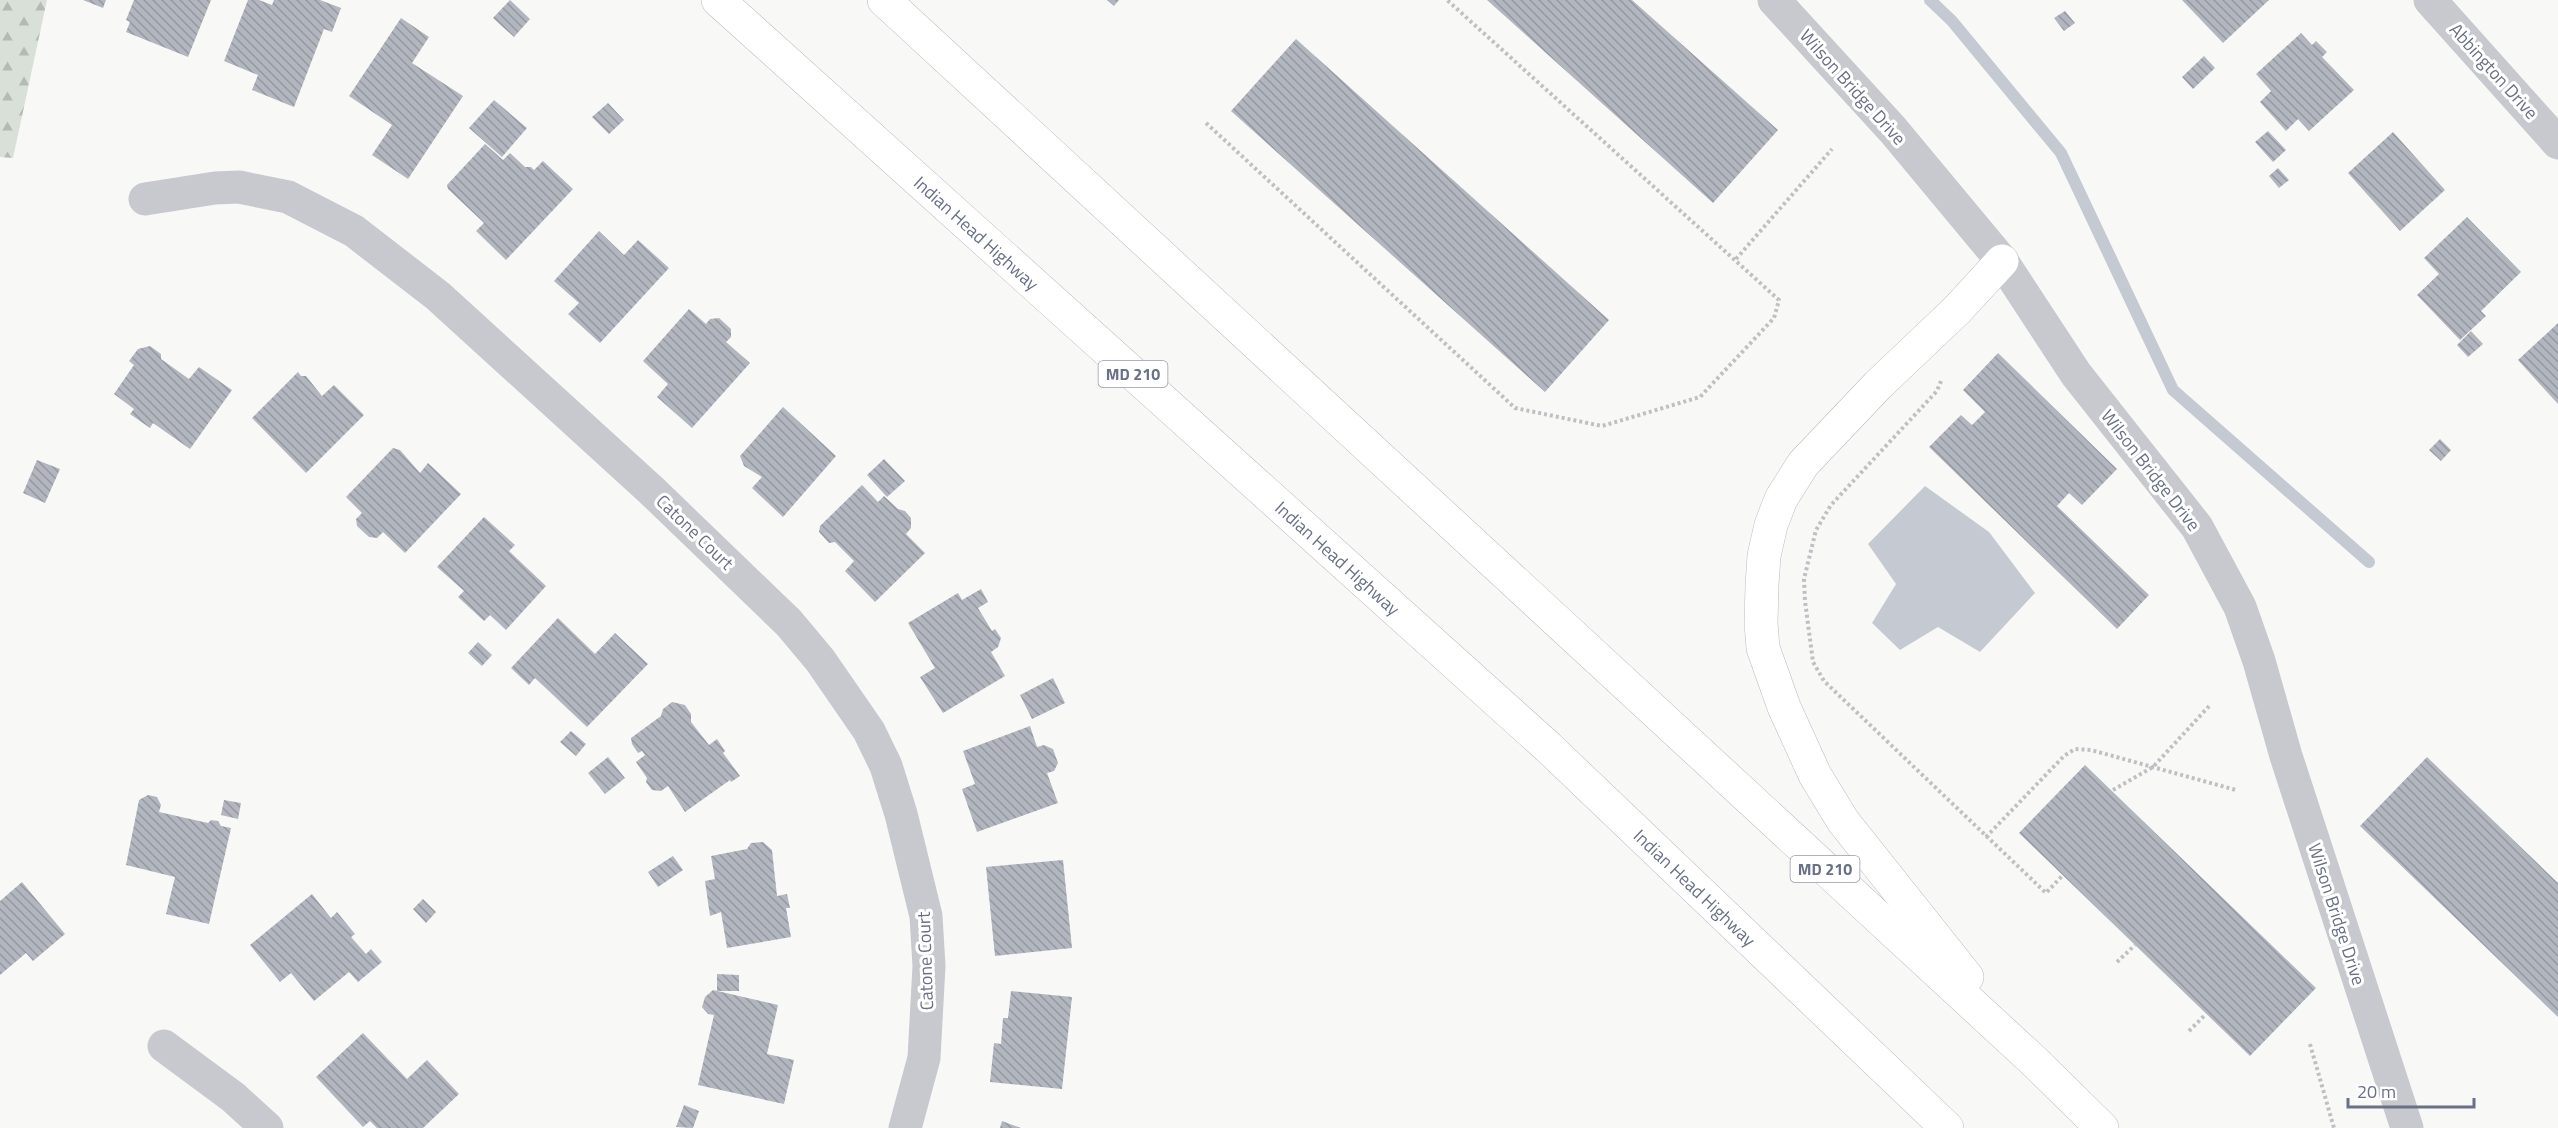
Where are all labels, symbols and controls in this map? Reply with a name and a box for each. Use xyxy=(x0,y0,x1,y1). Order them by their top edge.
street label: Abbington Drive xyxy=(2443,17,2545,125)
street label: Wilson Bridge Drive xyxy=(1793,23,1913,151)
street label: Indian Head Highway xyxy=(908,169,1045,297)
road number: MD 210 xyxy=(1098,361,1168,387)
street label: Wilson Bridge Drive xyxy=(2095,403,2207,537)
street label: Catone Court xyxy=(650,488,740,576)
street label: Indian Head Highway xyxy=(1269,494,1407,622)
street label: Indian Head Highway xyxy=(1628,822,1763,953)
street label: Wilson Bridge Drive xyxy=(2301,839,2373,989)
road number: MD 210 xyxy=(1790,856,1860,882)
street label: Catone Court xyxy=(910,911,940,1011)
scale bar xyxy=(2348,1071,2474,1109)
text: 20 m xyxy=(2357,1078,2396,1105)

